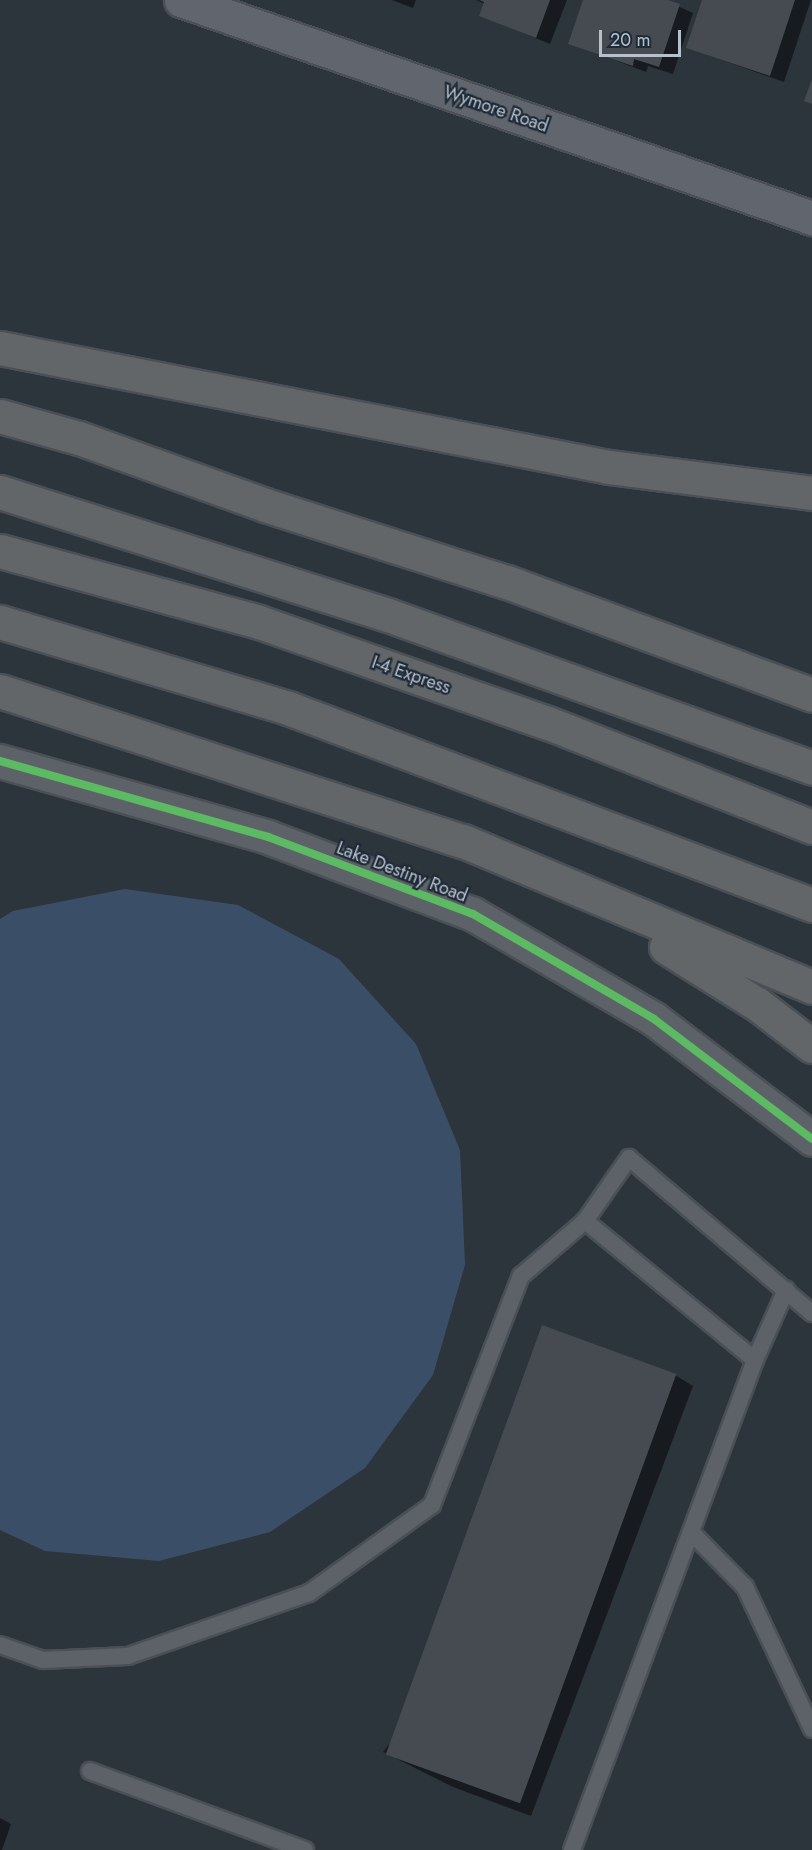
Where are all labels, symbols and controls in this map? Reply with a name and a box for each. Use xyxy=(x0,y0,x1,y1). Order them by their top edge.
scale bar xyxy=(602,18,684,56)
text: 20 m xyxy=(610,27,650,53)
street label: Wymore Road xyxy=(441,81,551,137)
street label: I-4 Express xyxy=(369,652,453,698)
street label: Lake Destiny Road xyxy=(334,837,470,907)

